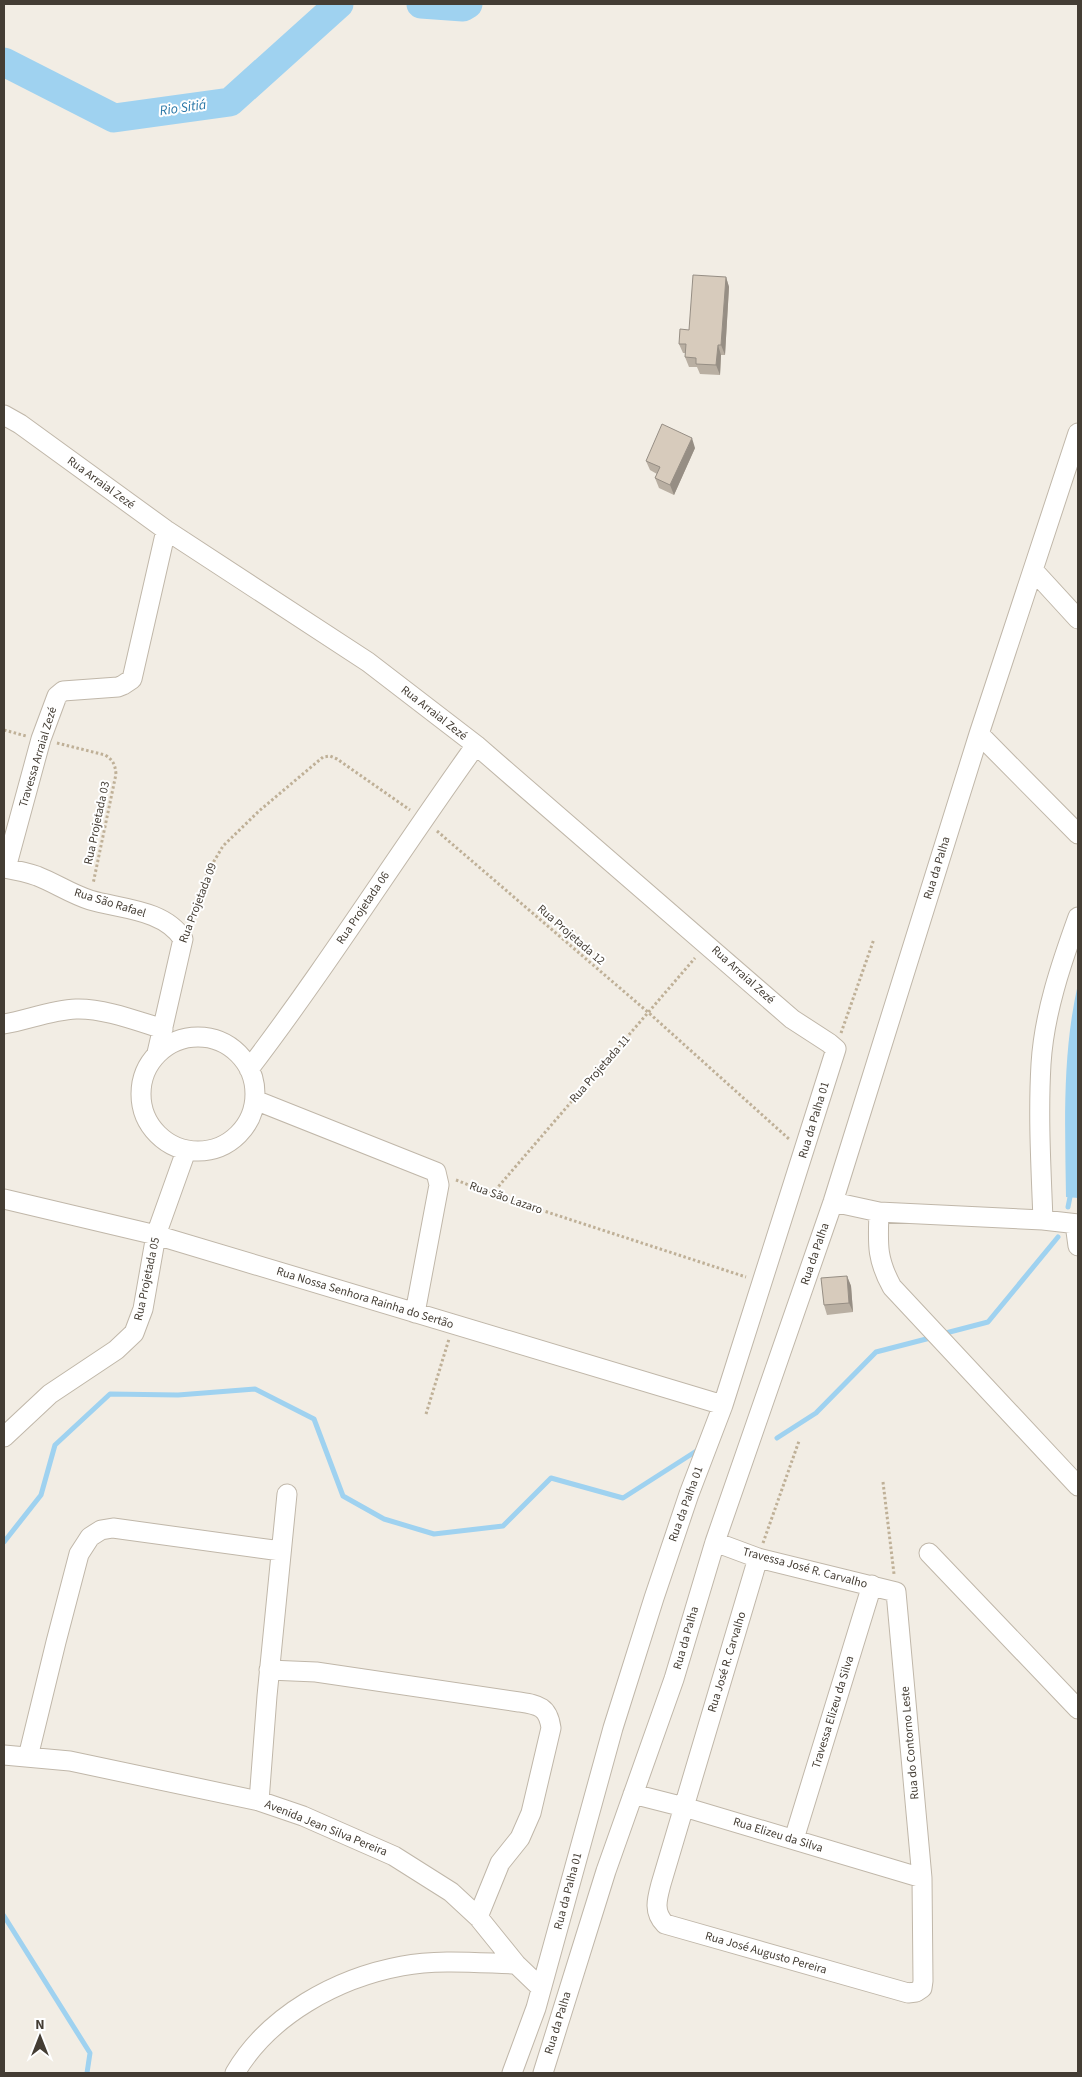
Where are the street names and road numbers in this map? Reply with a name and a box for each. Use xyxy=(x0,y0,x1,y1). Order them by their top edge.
street label: Rua Arraial Zezé xyxy=(64,453,138,513)
street label: Rua Arraial Zezé xyxy=(397,682,471,744)
street label: Travessa Arraial Zezé xyxy=(15,705,61,809)
street label: Rua Projetada 03 xyxy=(80,780,114,866)
street label: Rua da Palha xyxy=(919,834,955,902)
street label: Rua Projetada 09 xyxy=(175,860,221,946)
street label: Rua Projetada 06 xyxy=(332,868,394,948)
street label: Rua São Rafael xyxy=(72,884,148,922)
street label: Rua Projetada 12 xyxy=(533,901,609,969)
street label: Rua Arraial Zezé xyxy=(708,942,778,1008)
street label: Rua Projetada 11 xyxy=(566,1031,634,1107)
street label: Rua da Palha 01 xyxy=(794,1080,834,1160)
street label: Rua São Lazaro xyxy=(467,1178,545,1218)
street label: Rua da Palha xyxy=(796,1221,834,1287)
street label: Rua Projetada 05 xyxy=(130,1236,164,1322)
street label: Rua Nossa Senhora Rainha do Sertão xyxy=(274,1263,456,1333)
street label: Rua da Palha 01 xyxy=(664,1464,708,1544)
street label: Travessa José R. Carvalho xyxy=(741,1543,869,1593)
street label: Rua da Palha xyxy=(669,1604,703,1672)
street label: Rua José R. Carvalho xyxy=(704,1610,750,1714)
street label: Travessa Elizeu da Silva xyxy=(808,1654,858,1770)
street label: Rua do Contorno Leste xyxy=(897,1686,923,1800)
street label: Avenida Jean Silva Pereira xyxy=(262,1796,390,1860)
street label: Rua Elizeu da Silva xyxy=(731,1813,825,1857)
street label: Rua da Palha 01 xyxy=(550,1851,586,1931)
street label: Rua José Augusto Pereira xyxy=(703,1927,829,1979)
street label: Rua da Palha xyxy=(540,1989,576,2057)

